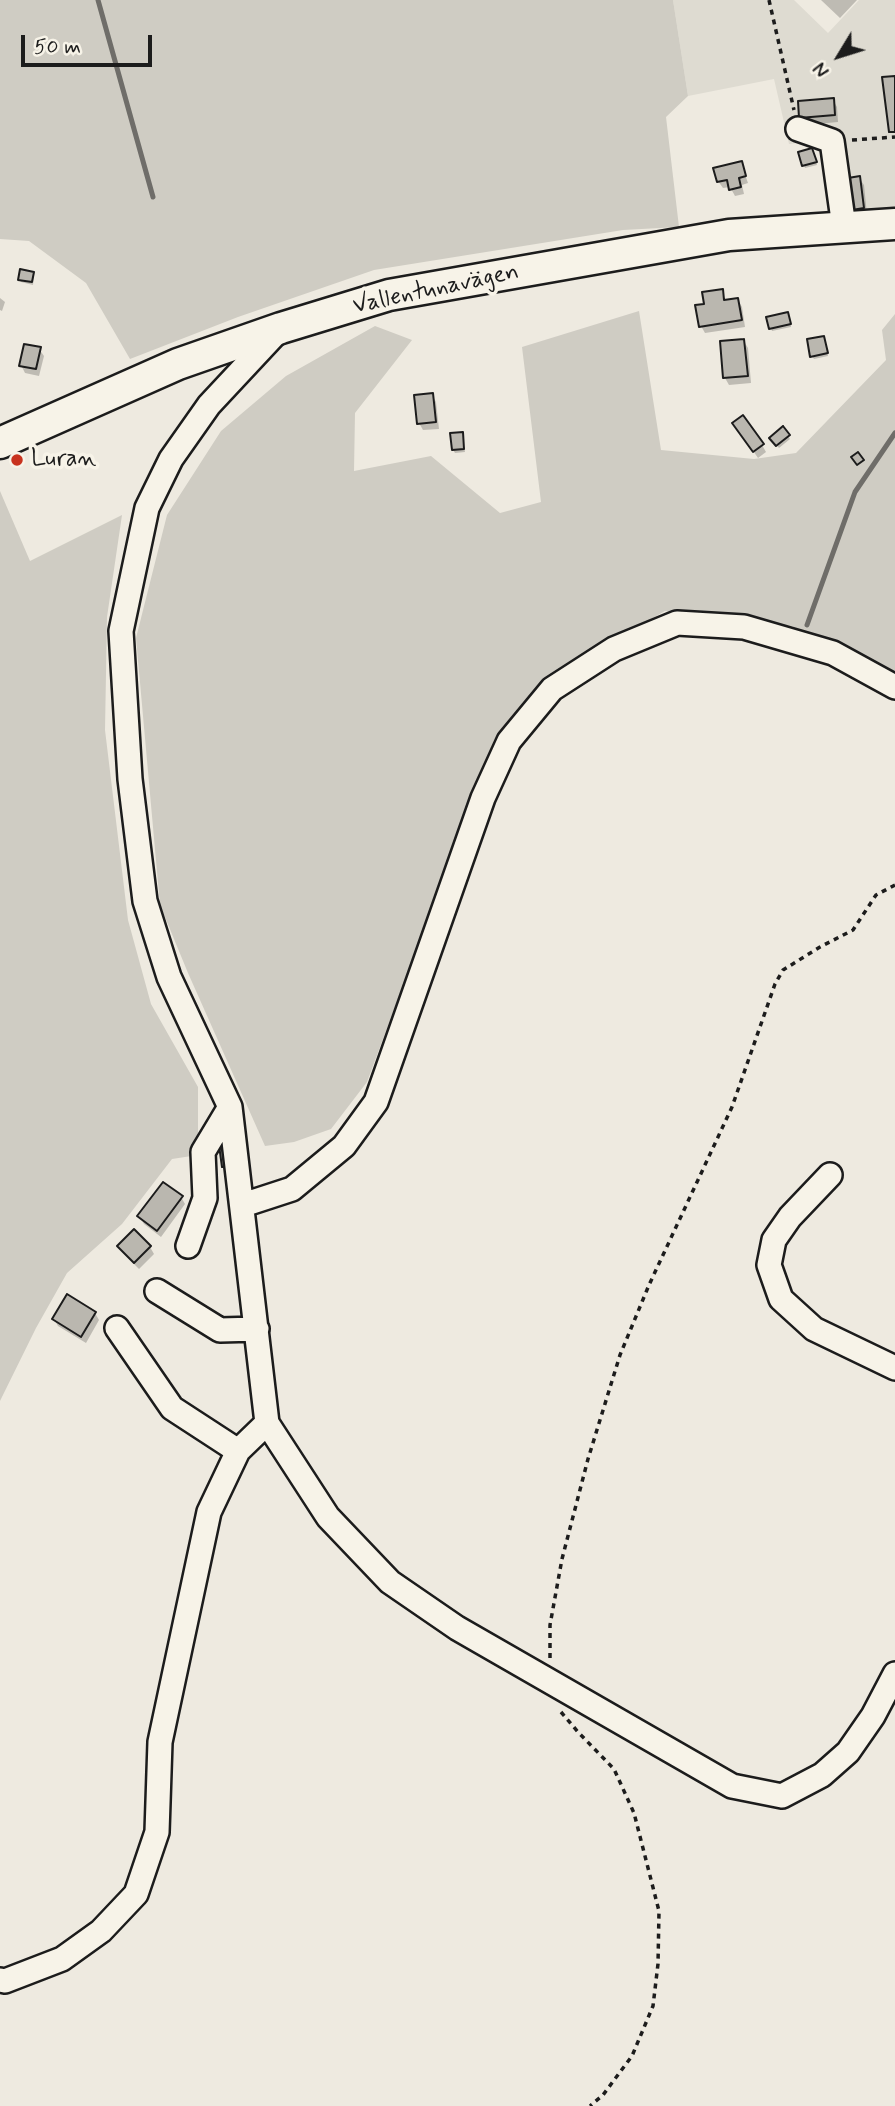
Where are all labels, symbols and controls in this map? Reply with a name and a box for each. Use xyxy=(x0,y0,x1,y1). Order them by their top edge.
scale bar xyxy=(24,21,156,65)
north arrow xyxy=(804,21,874,91)
text: 50 m xyxy=(34,33,81,61)
text: N xyxy=(808,57,836,82)
street label: Vallentunavägen xyxy=(350,258,522,322)
place label: Luran xyxy=(31,446,96,474)
marker: Luran xyxy=(9,452,25,468)

